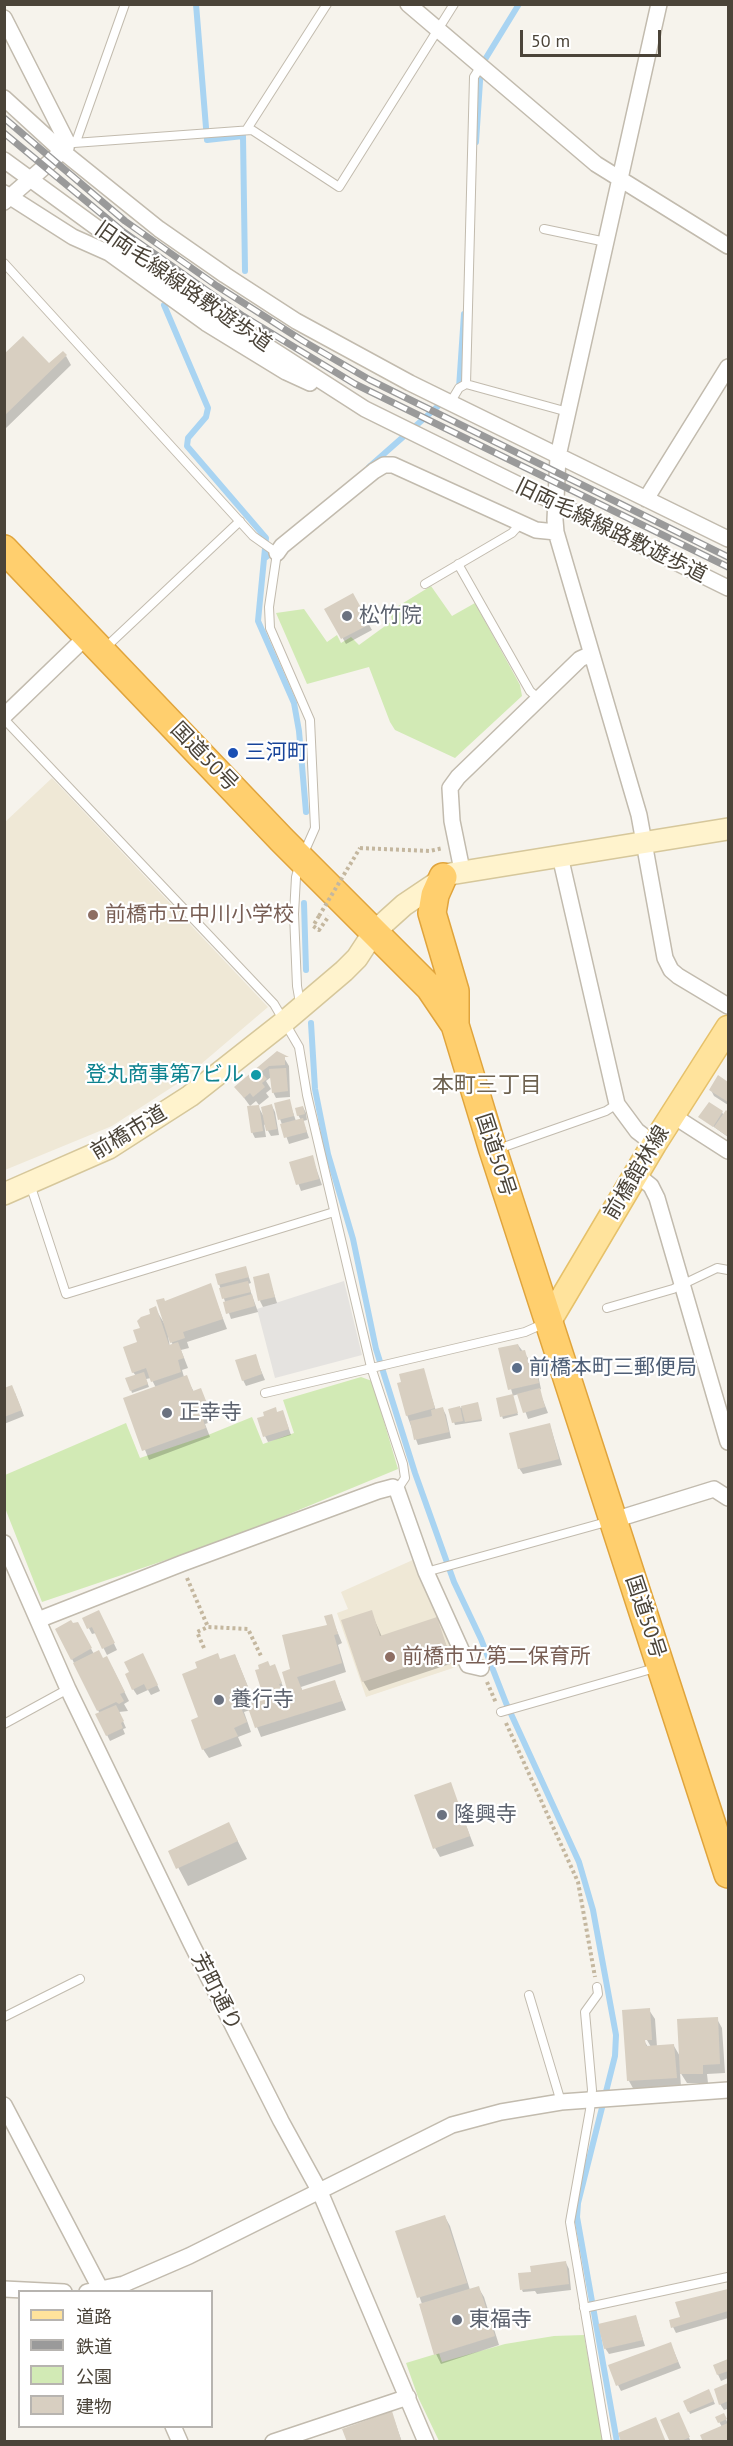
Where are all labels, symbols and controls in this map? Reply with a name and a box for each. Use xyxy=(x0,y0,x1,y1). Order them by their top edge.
scale bar xyxy=(523,18,664,56)
text: 50 m xyxy=(531,29,570,52)
street label: 旧両毛線線路敷遊歩道 xyxy=(90,216,276,358)
street label: 旧両毛線線路敷遊歩道 xyxy=(511,474,711,588)
place label: 松竹院 xyxy=(359,603,422,629)
marker: 松竹院 xyxy=(340,609,354,623)
street label: 国道50号 xyxy=(165,717,243,797)
place label: 三河町 xyxy=(245,740,308,766)
marker: 三河町 xyxy=(226,746,240,760)
place label: 前橋市立中川小学校 xyxy=(105,902,294,928)
marker: 前橋市立中川小学校 xyxy=(86,908,100,922)
place label: 登丸商事第7ビル xyxy=(86,1062,244,1088)
marker: 登丸商事第7ビル xyxy=(249,1068,263,1082)
district label: 本町三丁目 xyxy=(432,1073,542,1099)
street label: 前橋市道 xyxy=(87,1101,171,1165)
street label: 国道50号 xyxy=(470,1110,520,1200)
street label: 前橋館林線 xyxy=(599,1122,675,1224)
place label: 前橋本町三郵便局 xyxy=(529,1355,697,1381)
marker: 前橋本町三郵便局 xyxy=(510,1361,524,1375)
place label: 正幸寺 xyxy=(179,1400,242,1426)
marker: 正幸寺 xyxy=(160,1406,174,1420)
street label: 国道50号 xyxy=(620,1572,670,1662)
place label: 前橋市立第二保育所 xyxy=(402,1644,591,1670)
marker: 前橋市立第二保育所 xyxy=(383,1650,397,1664)
place label: 養行寺 xyxy=(231,1687,294,1713)
marker: 養行寺 xyxy=(212,1693,226,1707)
place label: 隆興寺 xyxy=(454,1802,517,1828)
marker: 隆興寺 xyxy=(435,1808,449,1822)
street label: 芳町通り xyxy=(186,1949,246,2035)
legend xyxy=(18,2290,213,2428)
text: 道路 xyxy=(76,2305,112,2328)
place label: 東福寺 xyxy=(469,2307,532,2333)
marker: 東福寺 xyxy=(450,2313,464,2327)
text: 鉄道 xyxy=(76,2335,112,2358)
text: 公園 xyxy=(76,2365,112,2388)
text: 建物 xyxy=(76,2395,112,2418)

